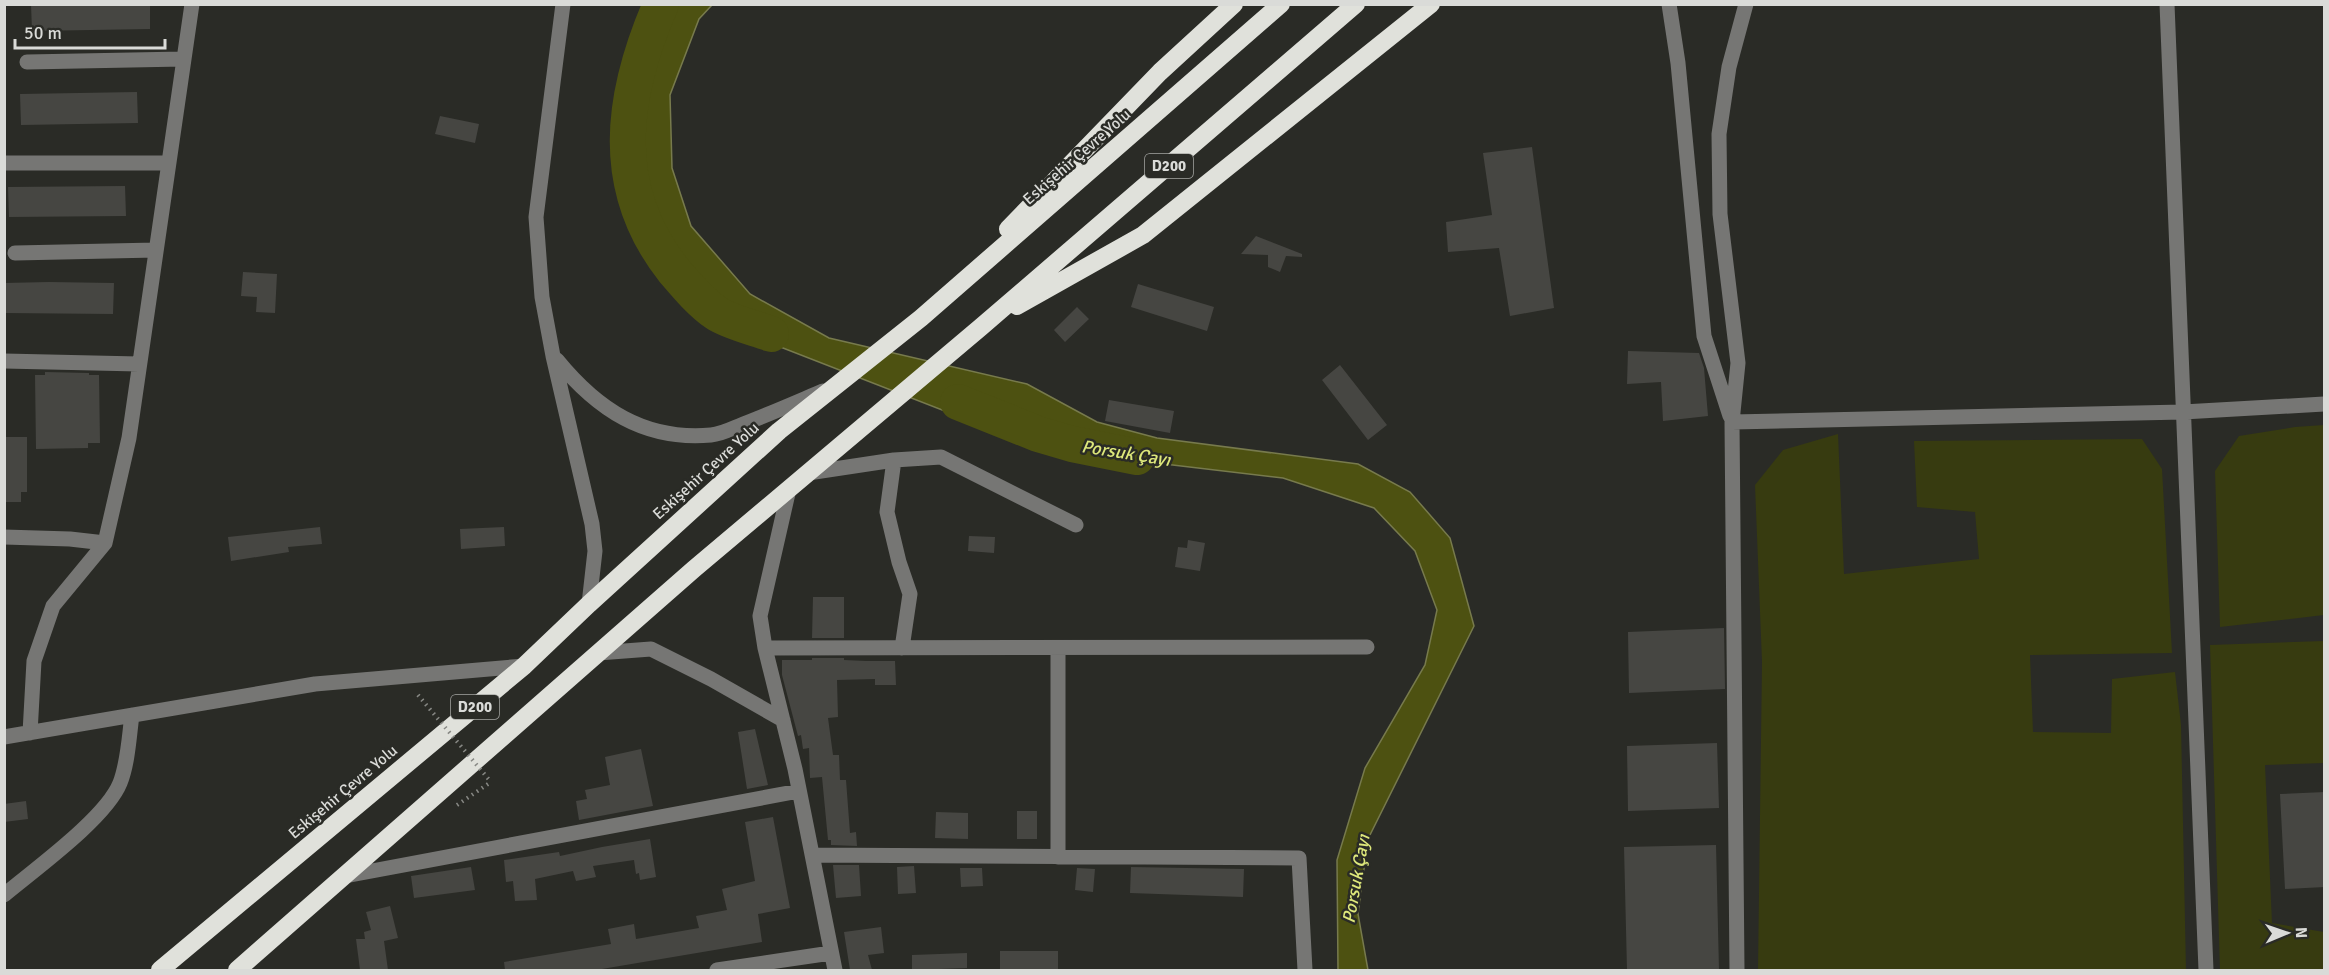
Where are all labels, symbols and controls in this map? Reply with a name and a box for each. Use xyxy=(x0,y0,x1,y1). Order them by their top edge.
scale bar xyxy=(15,12,165,50)
text: 50 m xyxy=(24,22,62,44)
street label: Eskişehir Çevre Yolu xyxy=(1019,105,1135,209)
road number: D200 xyxy=(1145,154,1193,178)
street label: Eskişehir Çevre Yolu xyxy=(649,418,763,524)
water label: Porsuk Çayı xyxy=(1080,435,1173,471)
road number: D200 xyxy=(451,695,499,719)
street label: Eskişehir Çevre Yolu xyxy=(284,741,402,843)
water label: Porsuk Çayı xyxy=(1337,832,1375,925)
north arrow xyxy=(2257,903,2317,963)
text: N xyxy=(2291,927,2311,938)

